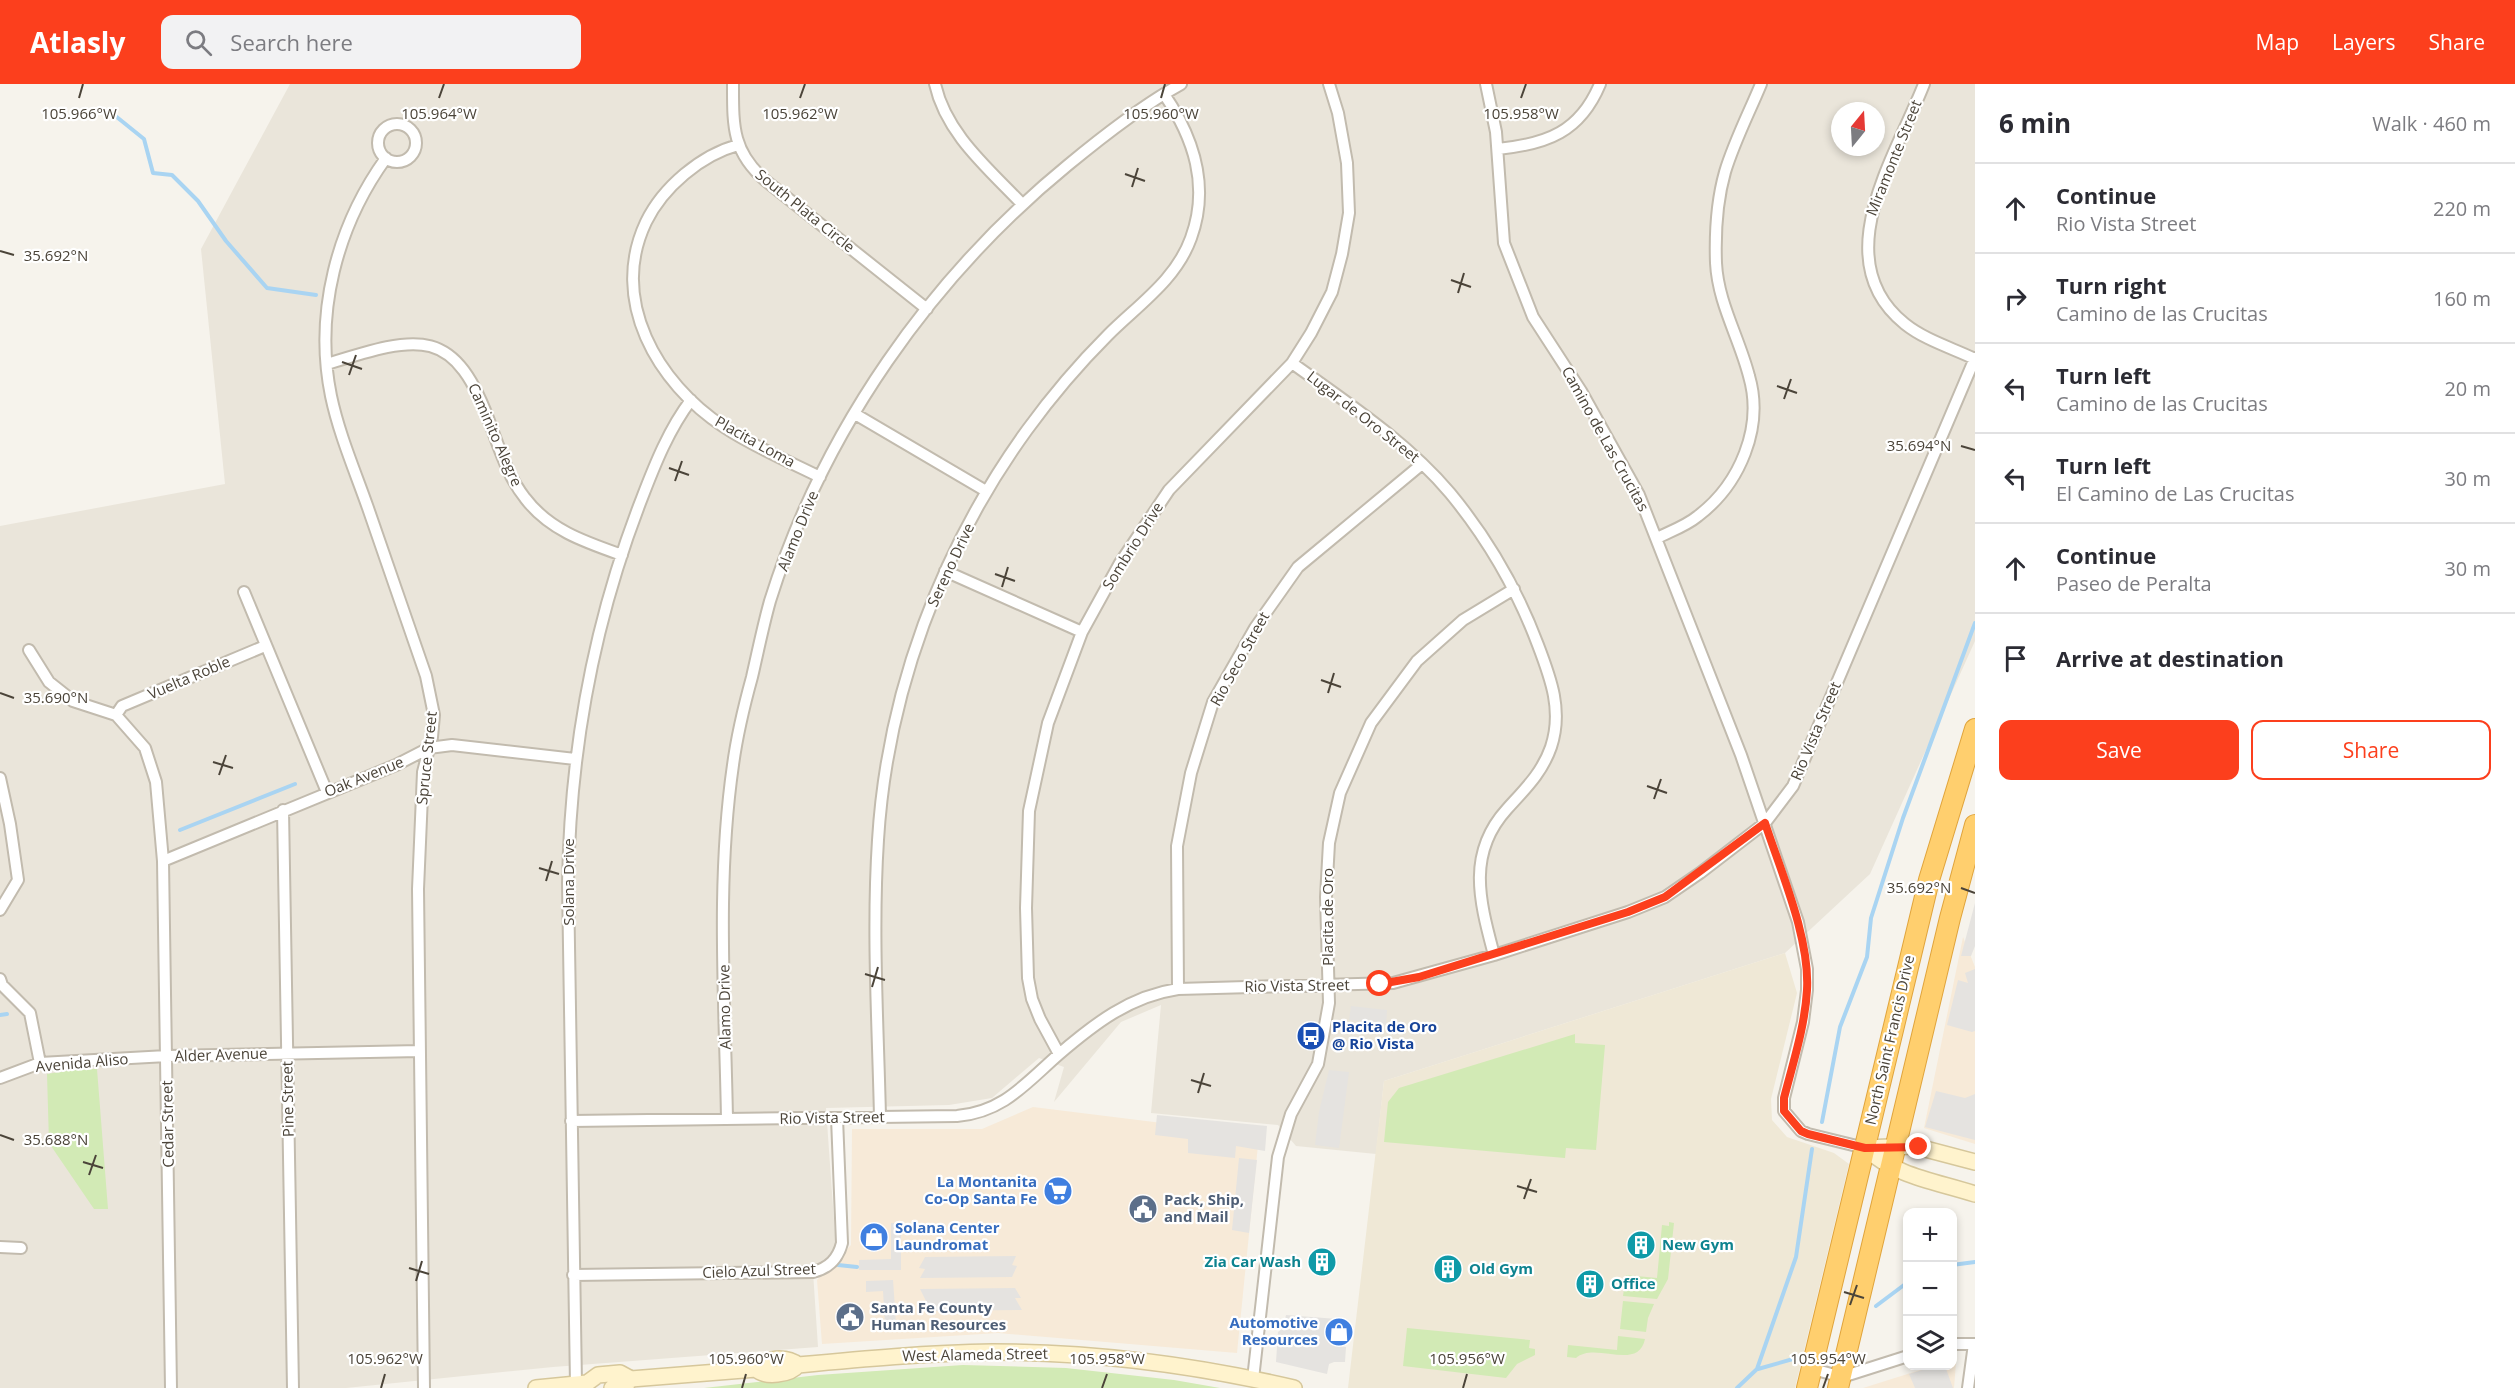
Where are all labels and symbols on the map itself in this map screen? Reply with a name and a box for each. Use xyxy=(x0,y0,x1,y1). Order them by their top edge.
street label: Miramonte Street xyxy=(1861,97,1925,219)
north arrow xyxy=(1831,102,1885,156)
text: 105.966°W xyxy=(41,103,117,123)
text: 105.964°W xyxy=(401,103,477,123)
text: 105.962°W xyxy=(762,103,838,123)
text: 105.960°W xyxy=(1123,103,1199,123)
text: 105.958°W xyxy=(1483,103,1559,123)
street label: South Plata Circle xyxy=(752,164,859,257)
text: 35.692°N xyxy=(24,245,88,265)
street label: Camino de Las Crucitas xyxy=(1558,362,1654,515)
street label: Lugar de Oro Street xyxy=(1303,366,1424,466)
street label: Caminito Alegre xyxy=(464,380,528,489)
street label: Placita Loma xyxy=(712,411,799,471)
text: 35.694°N xyxy=(1887,435,1951,455)
street label: Alamo Drive xyxy=(772,487,822,574)
street label: Sombrio Drive xyxy=(1097,498,1167,593)
street label: Sereno Drive xyxy=(922,520,978,610)
street label: Rio Seco Street xyxy=(1205,608,1273,709)
street label: Vuelta Roble xyxy=(144,651,233,703)
street label: Rio Vista Street xyxy=(1785,678,1845,783)
text: 35.690°N xyxy=(24,687,88,707)
street label: Spruce Street xyxy=(411,710,441,806)
street label: Oak Avenue xyxy=(321,751,406,801)
street label: Solana Drive xyxy=(558,838,578,926)
street label: Placita de Oro xyxy=(1317,868,1337,966)
text: 35.692°N xyxy=(1887,877,1951,897)
street label: North Saint Francis Drive xyxy=(1860,953,1918,1127)
street label: Alamo Drive xyxy=(713,964,735,1050)
route start xyxy=(1366,970,1392,996)
street label: Rio Vista Street xyxy=(1244,974,1350,996)
place label: Placita de Oro @ Rio Vista xyxy=(1332,1016,1437,1053)
bus stop icon: Placita de Oro @ Rio Vista xyxy=(1295,1020,1327,1052)
street label: Alder Avenue xyxy=(174,1042,268,1066)
street label: Avenida Aliso xyxy=(35,1048,129,1076)
street label: Pine Street xyxy=(276,1061,298,1137)
street label: Cedar Street xyxy=(156,1080,178,1168)
street label: Rio Vista Street xyxy=(779,1106,885,1128)
text: 35.688°N xyxy=(24,1129,88,1149)
route end xyxy=(1905,1133,1931,1159)
place label: La Montanita Co-Op Santa Fe xyxy=(924,1171,1037,1208)
supermarket icon: La Montanita Co-Op Santa Fe xyxy=(1042,1175,1074,1207)
place label: Pack, Ship, and Mail xyxy=(1164,1189,1244,1226)
public building icon: Pack, Ship, and Mail xyxy=(1127,1193,1159,1225)
place label: Solana Center Laundromat xyxy=(895,1217,1000,1254)
shop icon: Solana Center Laundromat xyxy=(858,1221,890,1253)
building icon: New Gym xyxy=(1625,1229,1657,1261)
place label: New Gym xyxy=(1662,1234,1734,1254)
building icon: Zia Car Wash xyxy=(1306,1246,1338,1278)
place label: Zia Car Wash xyxy=(1205,1251,1301,1271)
building icon: Old Gym xyxy=(1432,1253,1464,1285)
street label: Cielo Azul Street xyxy=(702,1258,816,1282)
place label: Old Gym xyxy=(1469,1258,1533,1278)
building icon: Office xyxy=(1574,1268,1606,1300)
place label: Office xyxy=(1611,1273,1656,1293)
place label: Santa Fe County Human Resources xyxy=(871,1297,1006,1334)
public building icon: Santa Fe County Human Resources xyxy=(834,1301,866,1333)
place label: Automotive Resources xyxy=(1229,1312,1318,1349)
shop icon: Automotive Resources xyxy=(1323,1316,1355,1348)
street label: West Alameda Street xyxy=(902,1343,1048,1365)
text: 105.962°W xyxy=(347,1348,423,1368)
text: 105.960°W xyxy=(708,1348,784,1368)
text: 105.958°W xyxy=(1069,1348,1145,1368)
text: 105.956°W xyxy=(1429,1348,1505,1368)
text: 105.954°W xyxy=(1790,1348,1866,1368)

